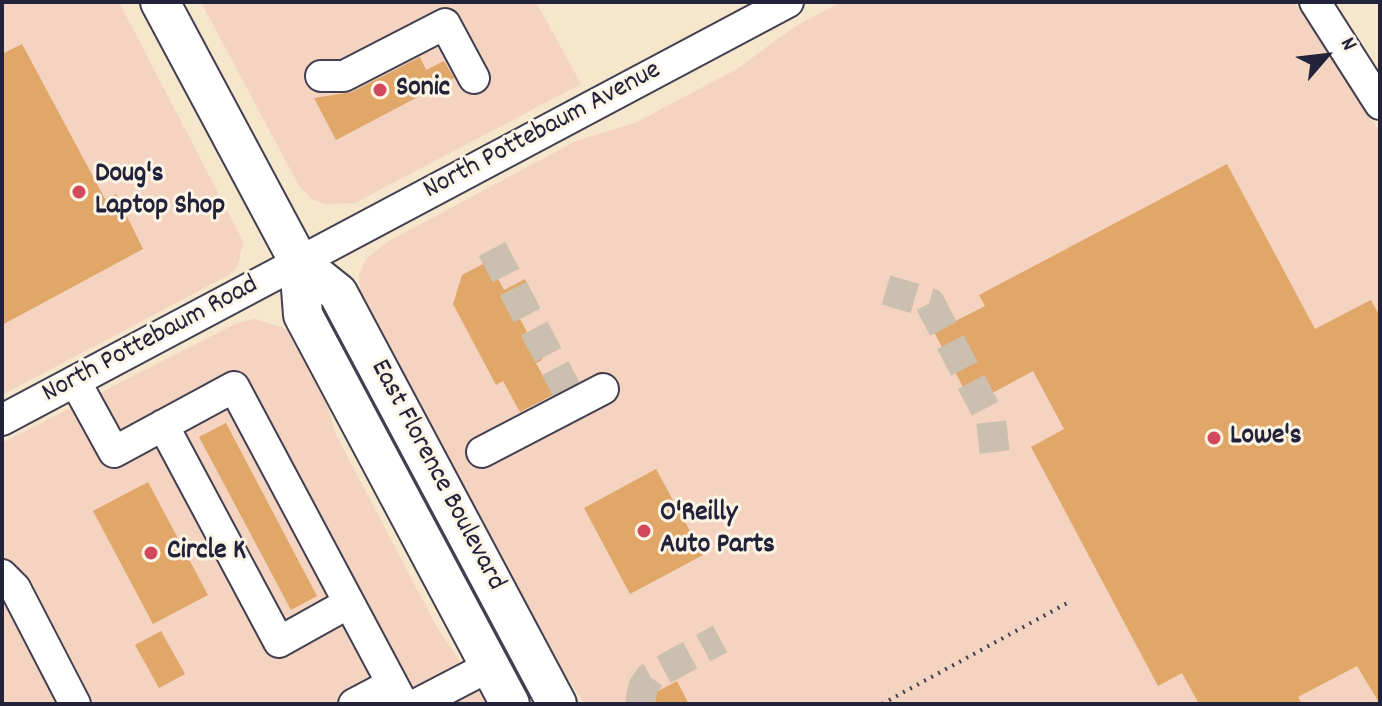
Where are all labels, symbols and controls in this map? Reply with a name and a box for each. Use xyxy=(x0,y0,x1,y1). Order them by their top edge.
north arrow xyxy=(1286,16,1366,96)
text: N xyxy=(1331,32,1364,57)
street label: North Pottebaum Avenue xyxy=(419,55,667,209)
place label: Sonic xyxy=(396,73,450,107)
marker: Sonic xyxy=(371,81,389,99)
place label: Doug's Laptop Shop xyxy=(95,159,225,225)
marker: Doug's Laptop Shop xyxy=(70,183,88,201)
street label: North Pottebaum Road xyxy=(37,270,265,412)
street label: East Florence Boulevard xyxy=(361,355,511,597)
place label: Lowe's xyxy=(1230,421,1302,455)
marker: Lowe's xyxy=(1205,429,1223,447)
place label: O'Reilly Auto Parts xyxy=(660,498,775,564)
marker: O'Reilly Auto Parts xyxy=(635,522,653,540)
place label: Circle K xyxy=(167,536,246,570)
marker: Circle K xyxy=(142,544,160,562)

